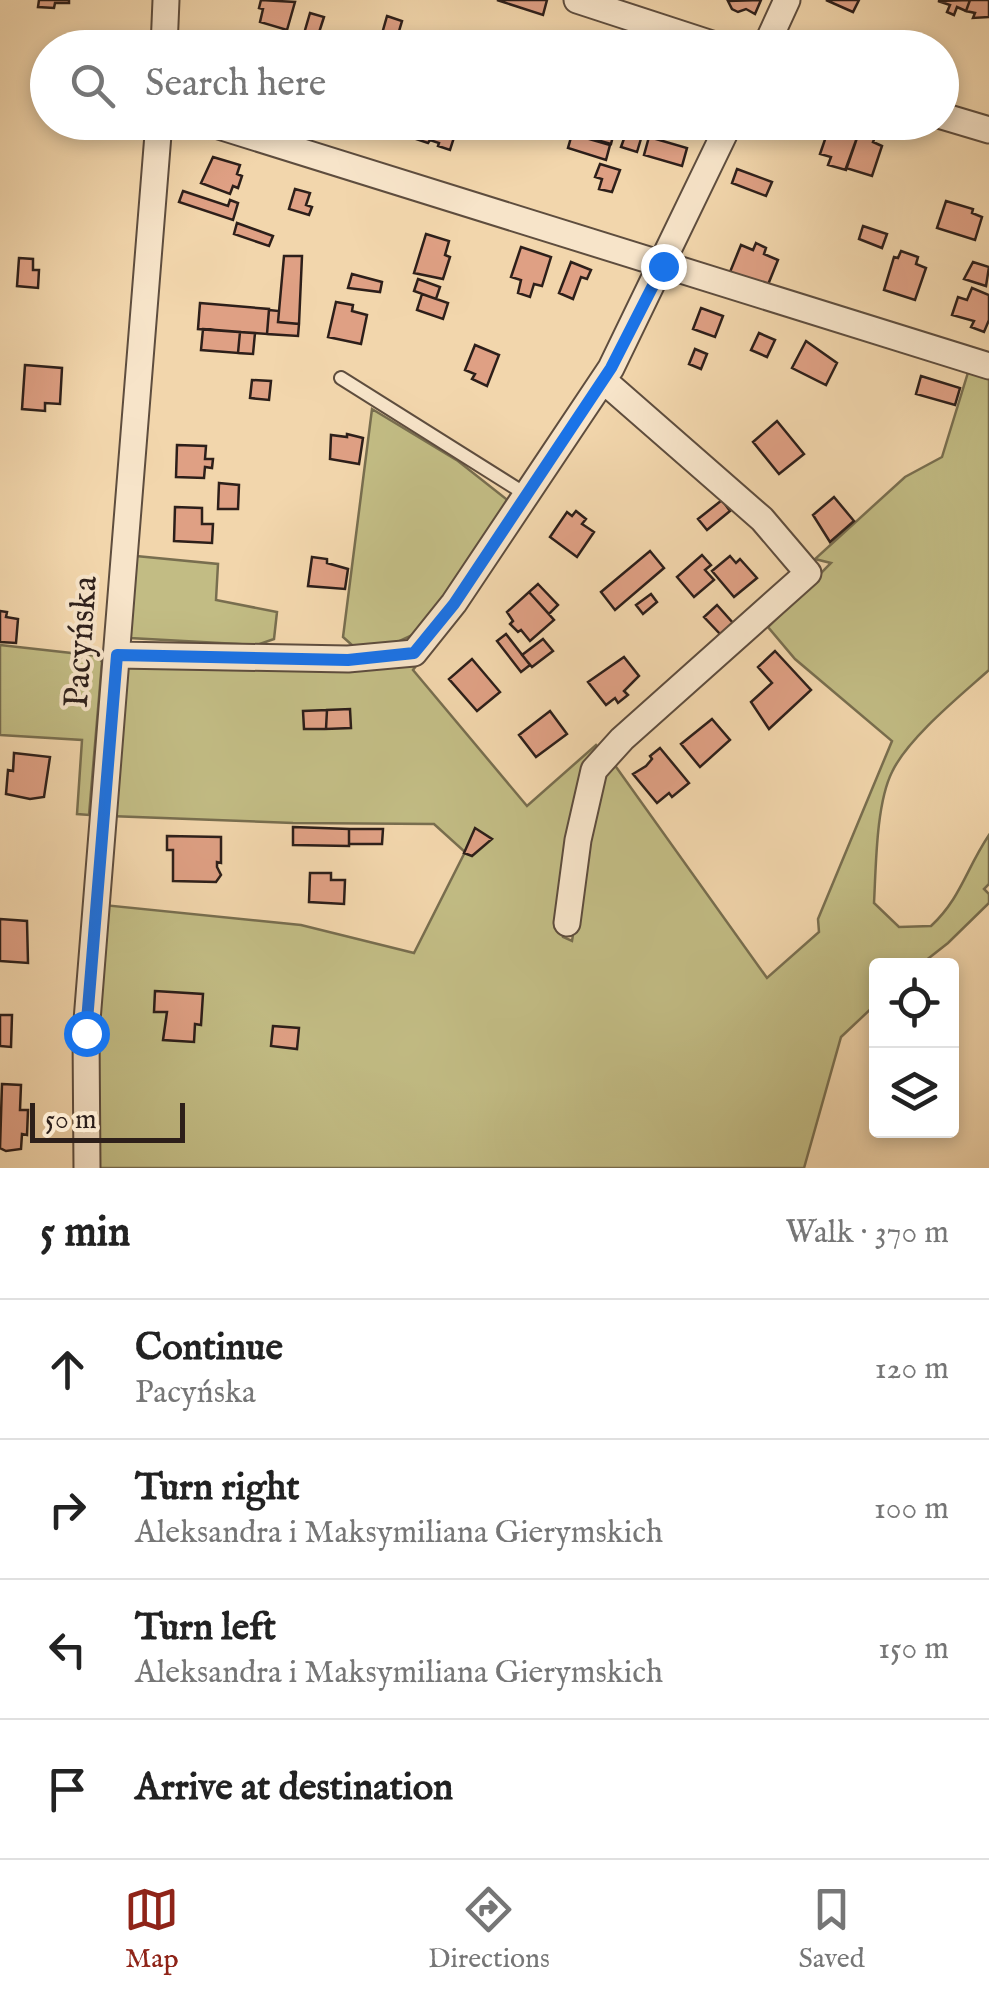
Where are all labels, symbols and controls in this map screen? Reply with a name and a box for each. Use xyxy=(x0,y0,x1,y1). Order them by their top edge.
search box xyxy=(30,30,959,140)
icon: search xyxy=(65,58,120,113)
text: Search here xyxy=(145,61,326,109)
route end xyxy=(641,244,687,290)
street label: Pacyńska xyxy=(55,574,109,710)
map controls xyxy=(869,958,959,1138)
button: locate xyxy=(869,958,959,1048)
route start xyxy=(64,1011,110,1057)
button: layers xyxy=(869,1048,959,1138)
scale bar xyxy=(30,1098,185,1142)
text: 50 m xyxy=(45,1103,97,1138)
text: 5 min xyxy=(40,1207,130,1260)
text: Walk · 370 m xyxy=(785,1213,949,1254)
text: Continue xyxy=(135,1325,283,1373)
icon: ahead xyxy=(40,1342,95,1397)
text: 120 m xyxy=(875,1349,949,1390)
text: Pacyńska xyxy=(135,1373,256,1414)
text: Turn right xyxy=(135,1465,299,1513)
icon: right xyxy=(40,1482,95,1537)
text: 100 m xyxy=(874,1489,949,1530)
text: Aleksandra i Maksymiliana Gierymskich xyxy=(135,1513,663,1554)
text: Turn left xyxy=(135,1605,276,1653)
icon: left xyxy=(40,1622,95,1677)
text: 150 m xyxy=(878,1629,949,1670)
text: Aleksandra i Maksymiliana Gierymskich xyxy=(135,1653,663,1694)
icon: arrive xyxy=(40,1762,95,1817)
text: Arrive at destination xyxy=(135,1765,453,1813)
tab: Map xyxy=(124,1882,179,1977)
tab: Directions xyxy=(428,1882,550,1977)
tab: Saved xyxy=(798,1882,865,1977)

